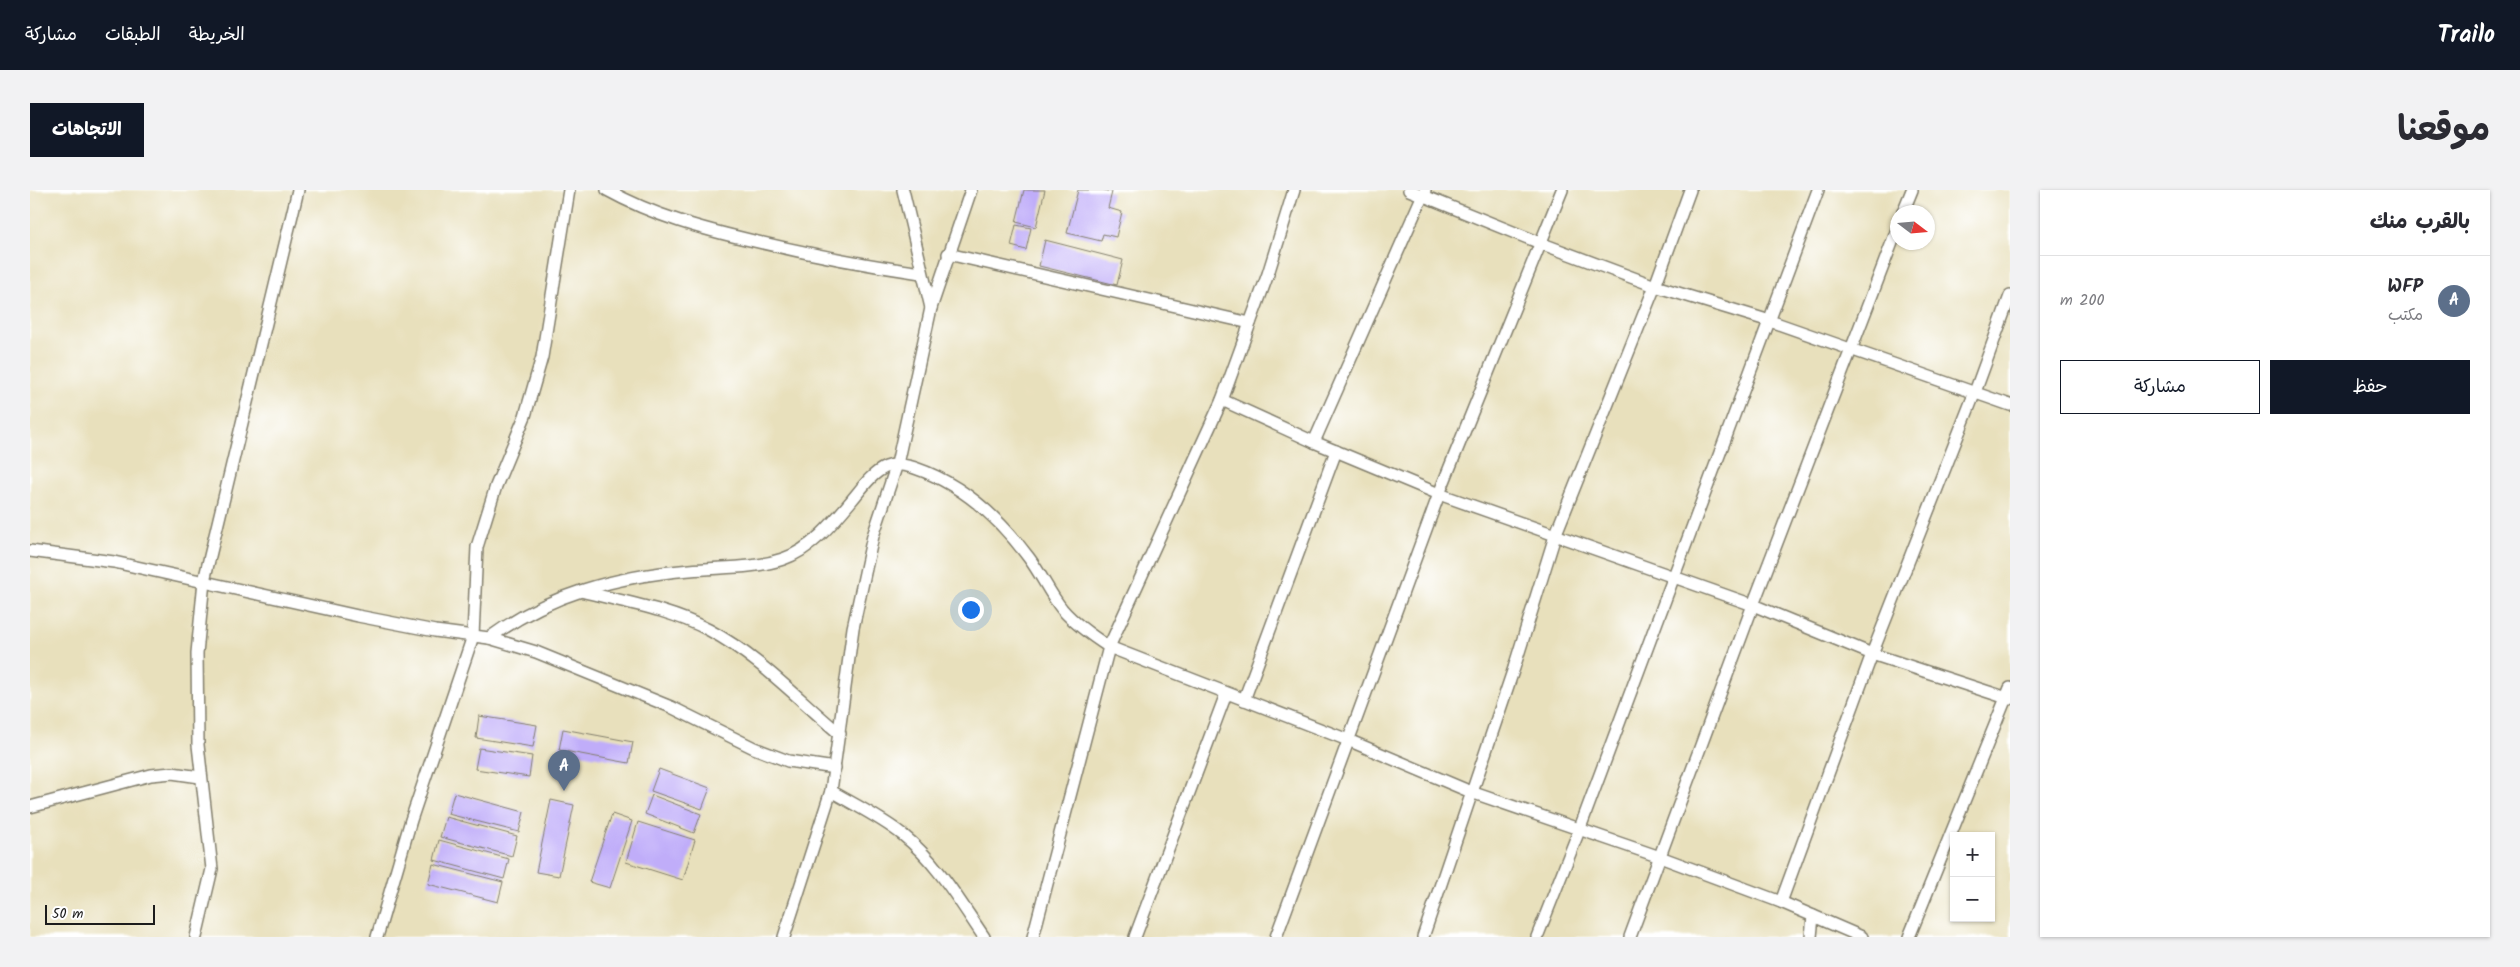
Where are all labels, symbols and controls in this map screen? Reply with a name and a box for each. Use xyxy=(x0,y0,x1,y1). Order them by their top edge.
text: Trailo xyxy=(2437,16,2495,55)
text: مشاركة xyxy=(25,21,77,50)
text: الطبقات xyxy=(105,21,161,50)
text: الخريطة xyxy=(189,21,245,50)
button: الاتجاهات xyxy=(30,103,144,157)
text: موقعنا xyxy=(2397,103,2490,159)
north arrow xyxy=(1890,205,1935,250)
text: بالقرب منك xyxy=(2370,206,2470,239)
text: WFP xyxy=(2387,272,2423,302)
text: 200 m xyxy=(2060,288,2104,313)
text: A xyxy=(2449,288,2459,313)
text: مكتب xyxy=(2388,303,2423,328)
button: مشاركة xyxy=(2060,360,2260,414)
button: حفظ xyxy=(2270,360,2470,414)
your location xyxy=(958,597,984,623)
pin: A xyxy=(548,750,580,791)
map controls xyxy=(1950,832,1995,922)
button: + xyxy=(1950,832,1995,877)
button: − xyxy=(1950,877,1995,922)
scale bar xyxy=(45,902,155,925)
text: 50 m xyxy=(52,903,83,925)

